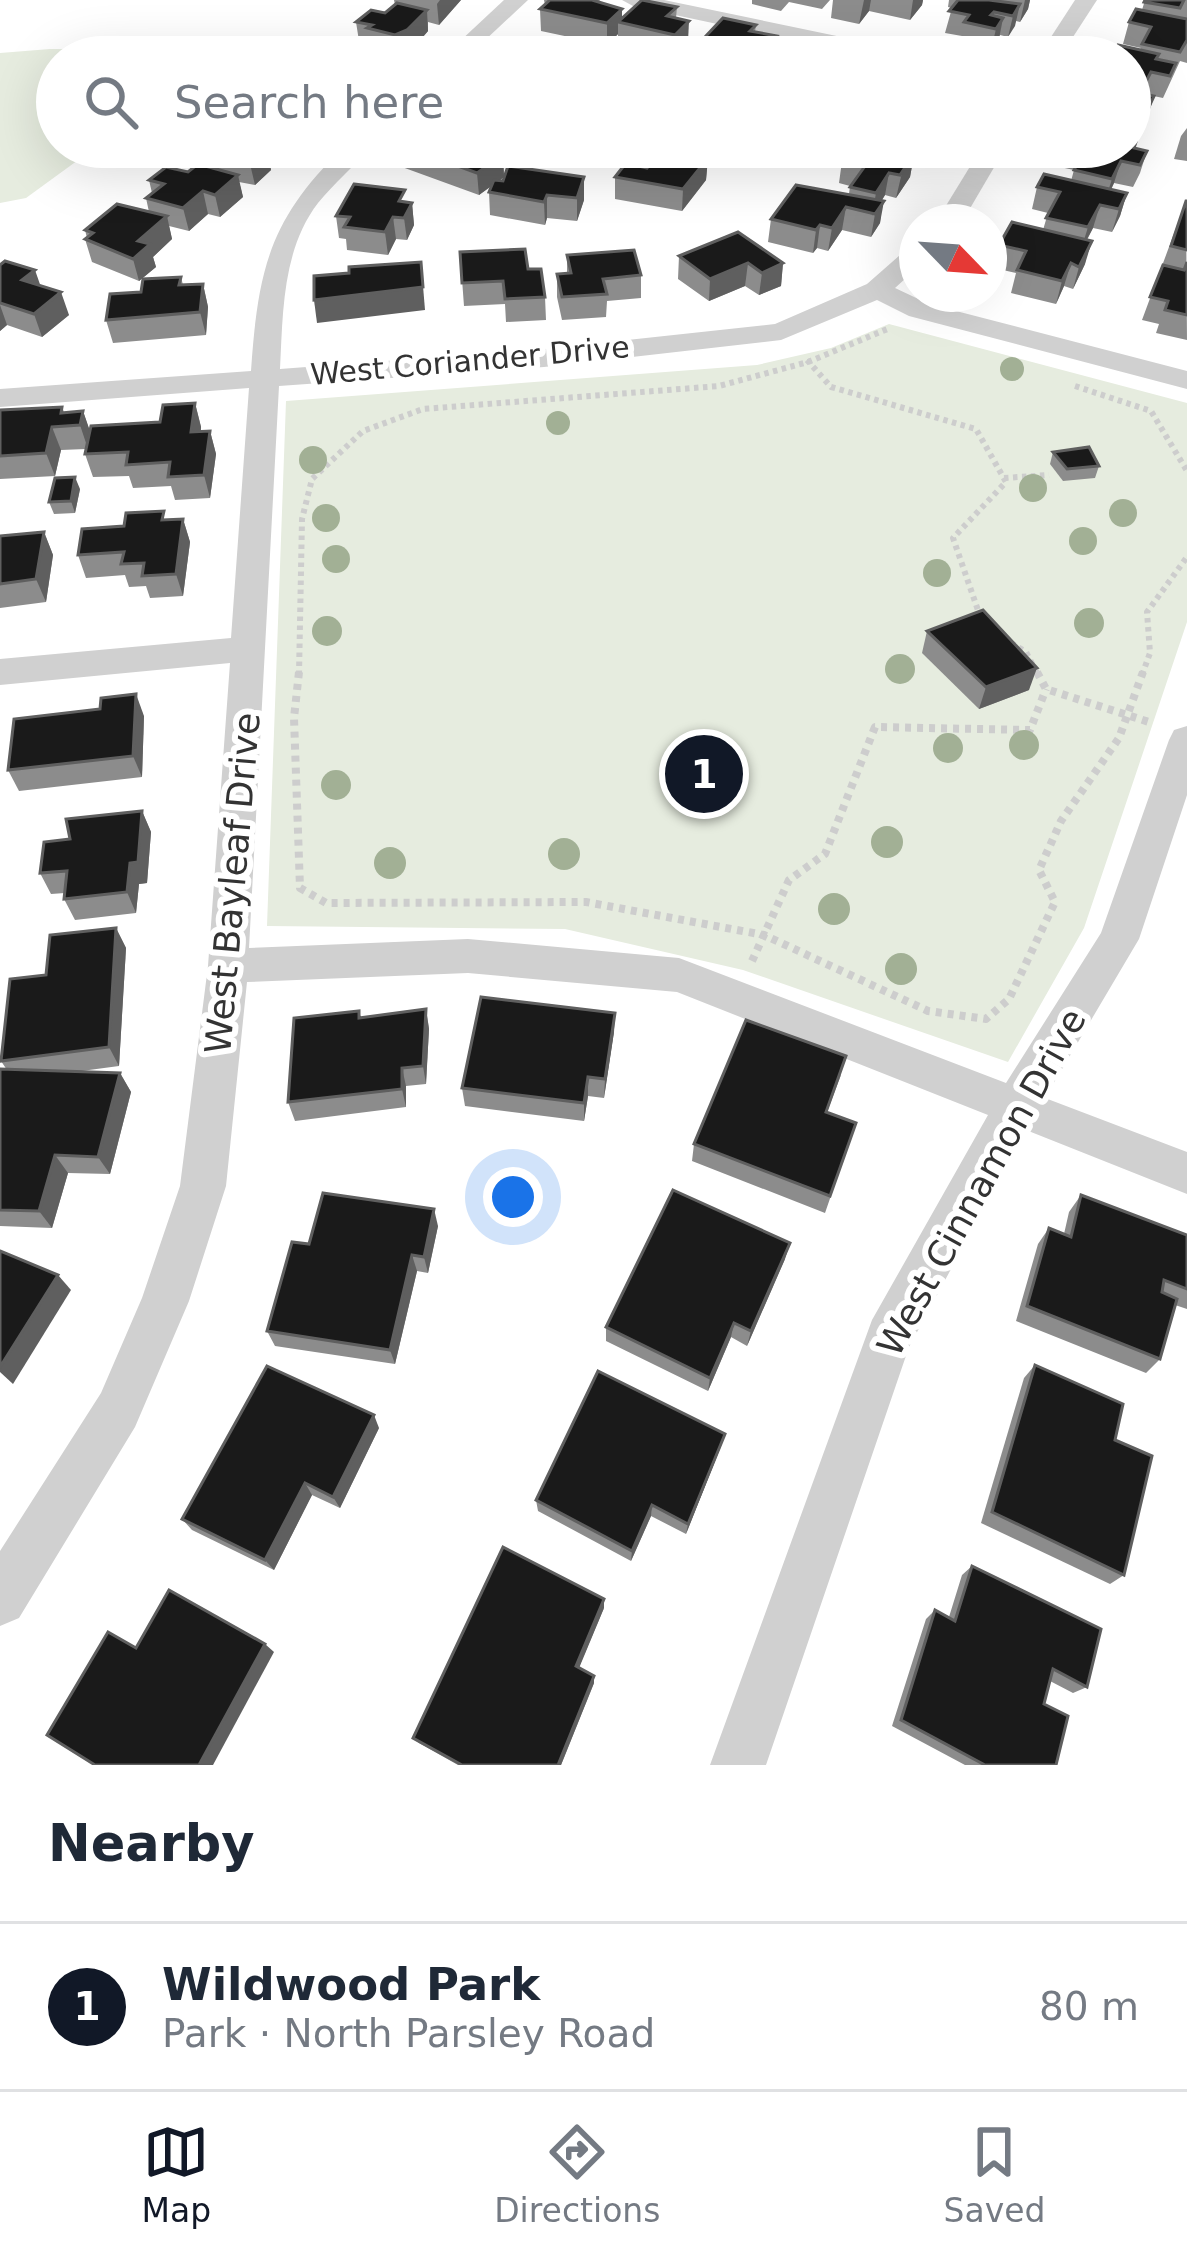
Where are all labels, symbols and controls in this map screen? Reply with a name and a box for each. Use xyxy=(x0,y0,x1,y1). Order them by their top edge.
search box xyxy=(36,36,1151,168)
icon: search xyxy=(78,69,144,135)
text: Search here xyxy=(174,76,444,129)
north arrow xyxy=(899,204,1007,312)
street label: West Coriander Drive xyxy=(309,329,631,392)
street label: West Bayleaf Drive xyxy=(197,711,268,1055)
pin: 1 xyxy=(665,729,743,819)
street label: West Cinnamon Drive xyxy=(869,1002,1094,1363)
your location xyxy=(483,1167,543,1227)
text: Nearby xyxy=(48,1814,255,1873)
text: Wildwood Park xyxy=(162,1958,540,2011)
text: 1 xyxy=(73,1984,101,2029)
text: 80 m xyxy=(1039,1984,1139,2029)
text: Park · North Parsley Road xyxy=(162,2011,655,2056)
tab: Map xyxy=(142,2119,211,2230)
tab: Directions xyxy=(494,2119,660,2230)
tab: Saved xyxy=(944,2119,1045,2230)

